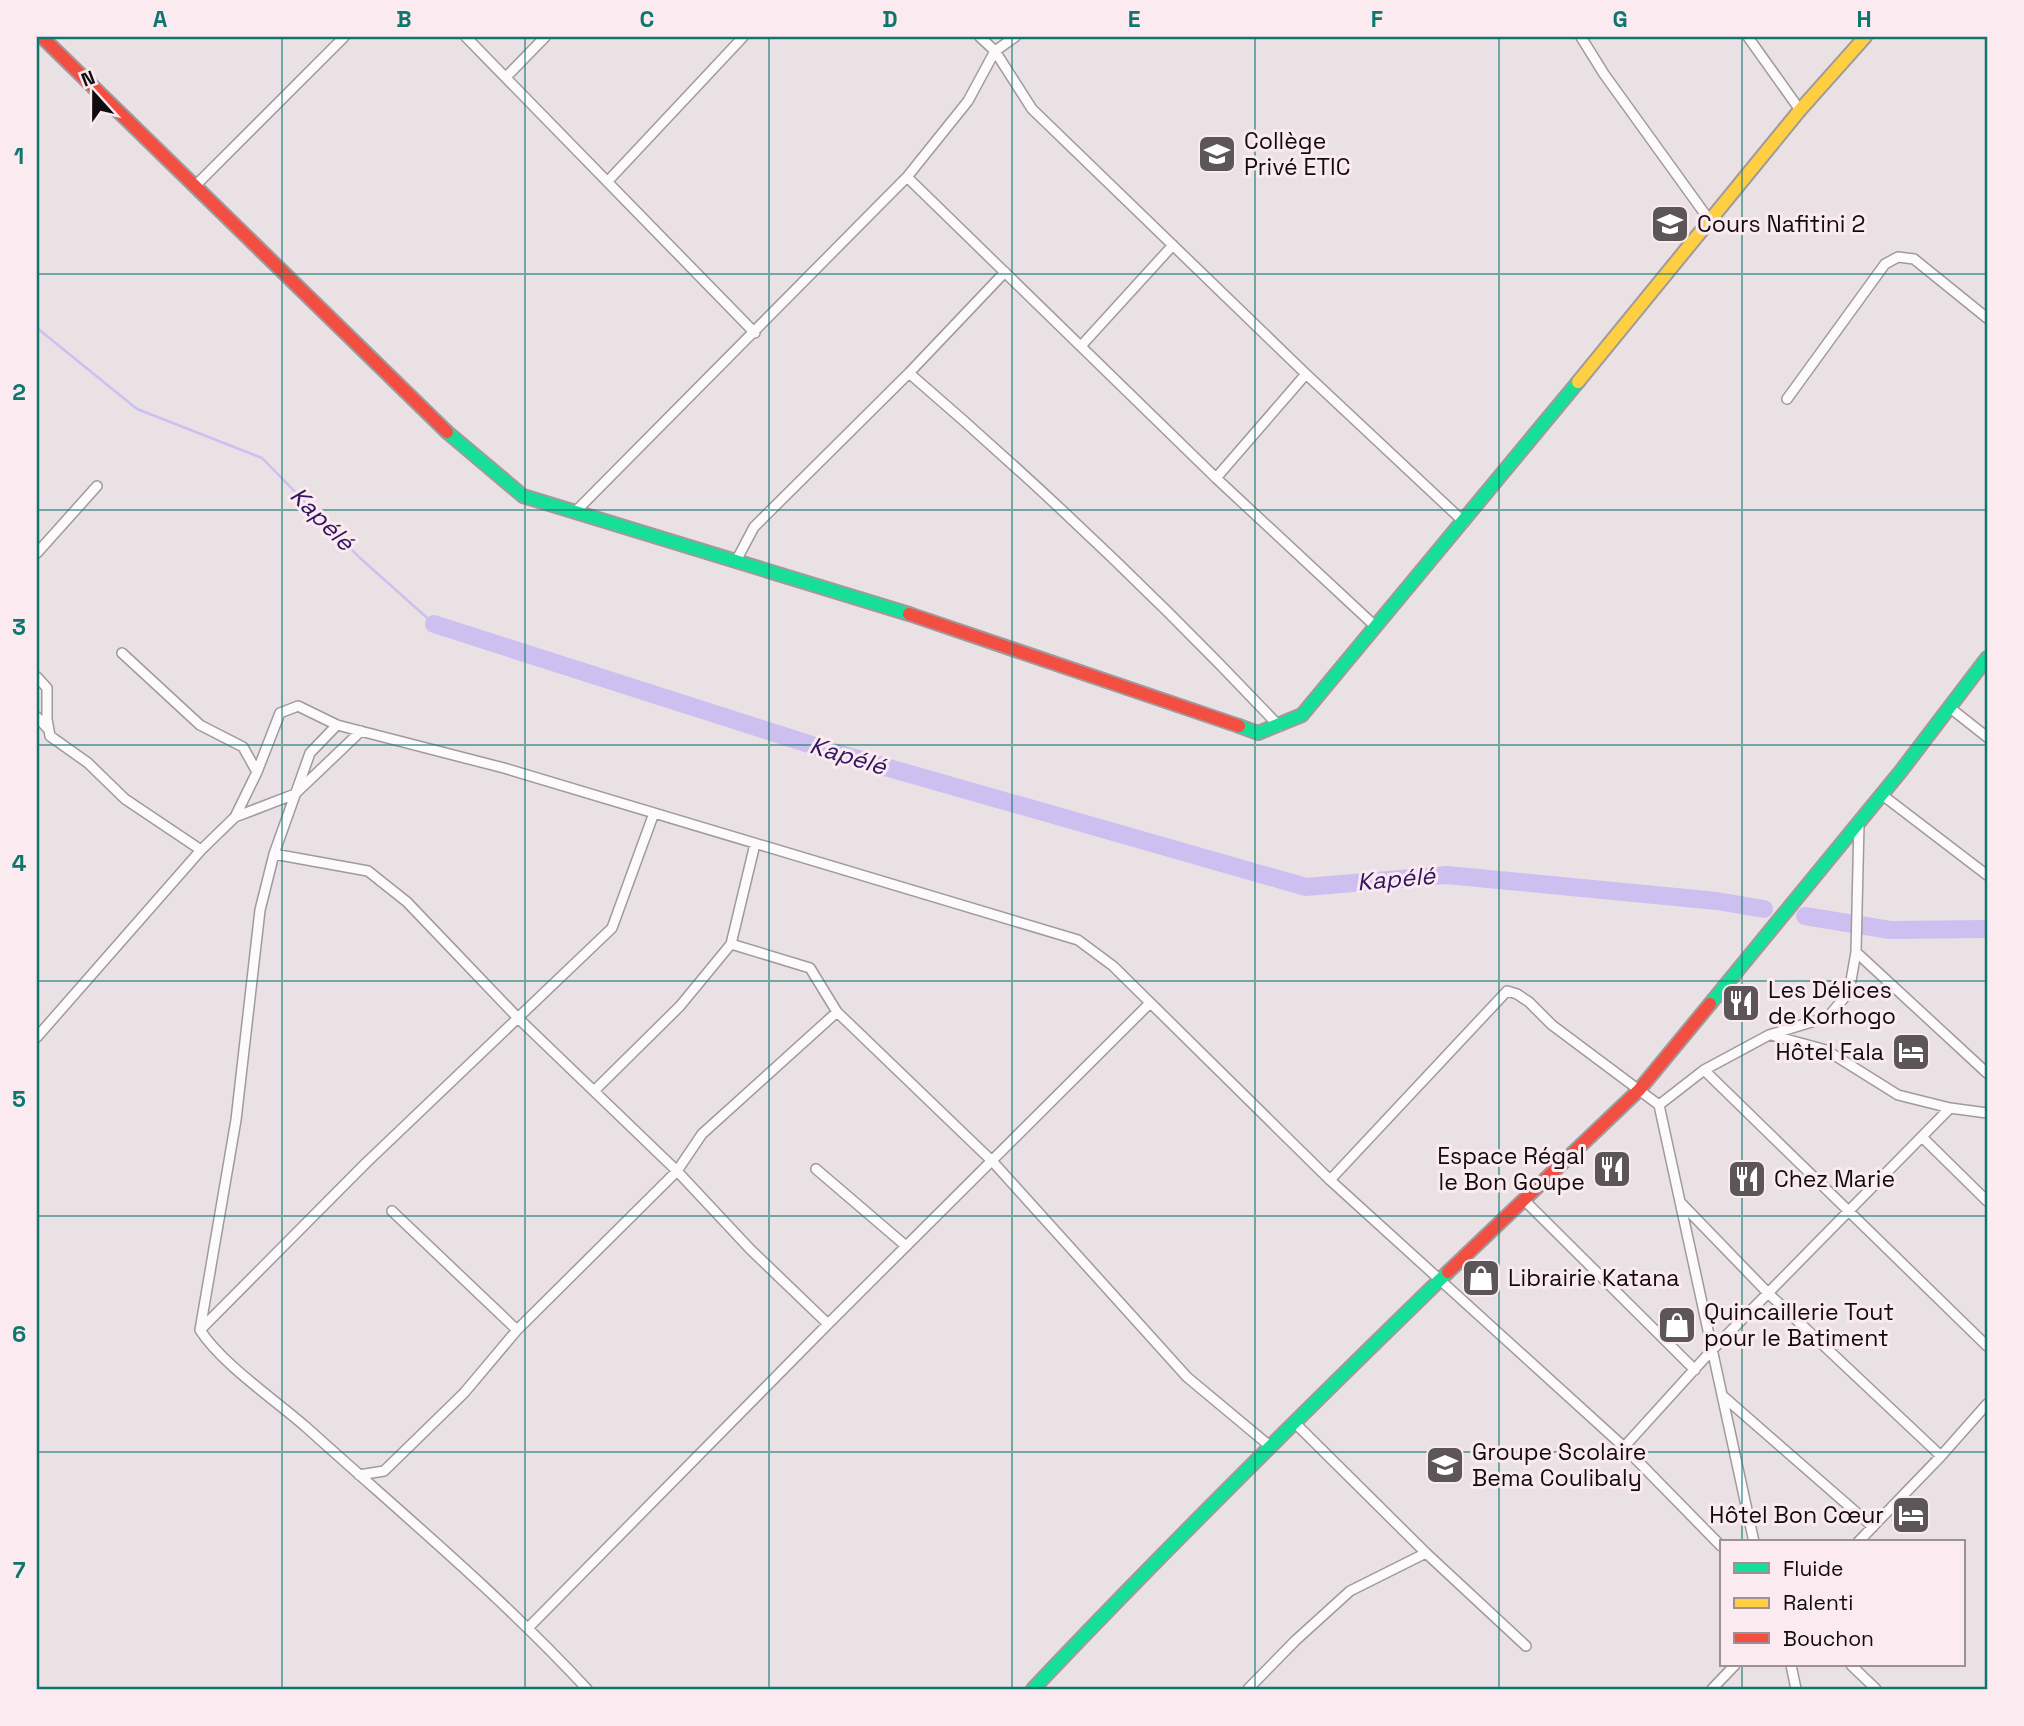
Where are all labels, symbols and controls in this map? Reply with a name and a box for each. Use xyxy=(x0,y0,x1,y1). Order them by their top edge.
text: A xyxy=(153,4,168,34)
text: B xyxy=(396,4,412,34)
text: C xyxy=(640,4,654,34)
text: D xyxy=(882,4,898,34)
text: E xyxy=(1128,4,1140,34)
text: F xyxy=(1371,4,1383,34)
text: G xyxy=(1612,4,1628,34)
text: H xyxy=(1856,4,1872,34)
north arrow xyxy=(60,60,130,130)
text: N xyxy=(78,65,99,93)
place label: Collège Privé ETIC xyxy=(1244,126,1350,182)
school or university icon: Collège Privé ETIC xyxy=(1196,133,1238,175)
text: 1 xyxy=(14,141,24,171)
school or university icon: Cours Nafitini 2 xyxy=(1649,203,1691,245)
place label: Cours Nafitini 2 xyxy=(1697,209,1865,239)
text: 2 xyxy=(12,377,26,407)
water label: Kapélé xyxy=(284,480,362,558)
text: 3 xyxy=(12,612,26,642)
water label: Kapélé xyxy=(806,729,891,782)
text: 4 xyxy=(12,848,27,878)
water label: Kapélé xyxy=(1356,860,1437,897)
place label: Les Délices de Korhogo xyxy=(1768,975,1896,1031)
restaurant icon: Les Délices de Korhogo xyxy=(1720,982,1762,1024)
hotel icon: Hôtel Fala xyxy=(1890,1031,1932,1073)
place label: Hôtel Fala xyxy=(1775,1037,1884,1067)
text: 5 xyxy=(12,1084,26,1114)
place label: Espace Régal le Bon Goupe xyxy=(1437,1141,1585,1197)
restaurant icon: Espace Régal le Bon Goupe xyxy=(1591,1148,1633,1190)
restaurant icon: Chez Marie xyxy=(1726,1158,1768,1200)
place label: Chez Marie xyxy=(1774,1164,1895,1194)
shop icon: Librairie Katana xyxy=(1460,1257,1502,1299)
place label: Librairie Katana xyxy=(1508,1263,1680,1293)
place label: Quincaillerie Tout pour le Batiment xyxy=(1704,1297,1894,1353)
shop icon: Quincaillerie Tout pour le Batiment xyxy=(1656,1304,1698,1346)
text: 6 xyxy=(12,1319,26,1349)
place label: Groupe Scolaire Bema Coulibaly xyxy=(1472,1437,1647,1493)
school or university icon: Groupe Scolaire Bema Coulibaly xyxy=(1424,1444,1466,1486)
hotel icon: Hôtel Bon Cœur xyxy=(1890,1494,1932,1536)
place label: Hôtel Bon Cœur xyxy=(1709,1500,1884,1530)
legend xyxy=(1720,1540,1965,1666)
text: 7 xyxy=(13,1555,26,1585)
text: Fluide xyxy=(1783,1555,1843,1582)
text: Ralenti xyxy=(1783,1589,1853,1616)
text: Bouchon xyxy=(1783,1625,1874,1652)

